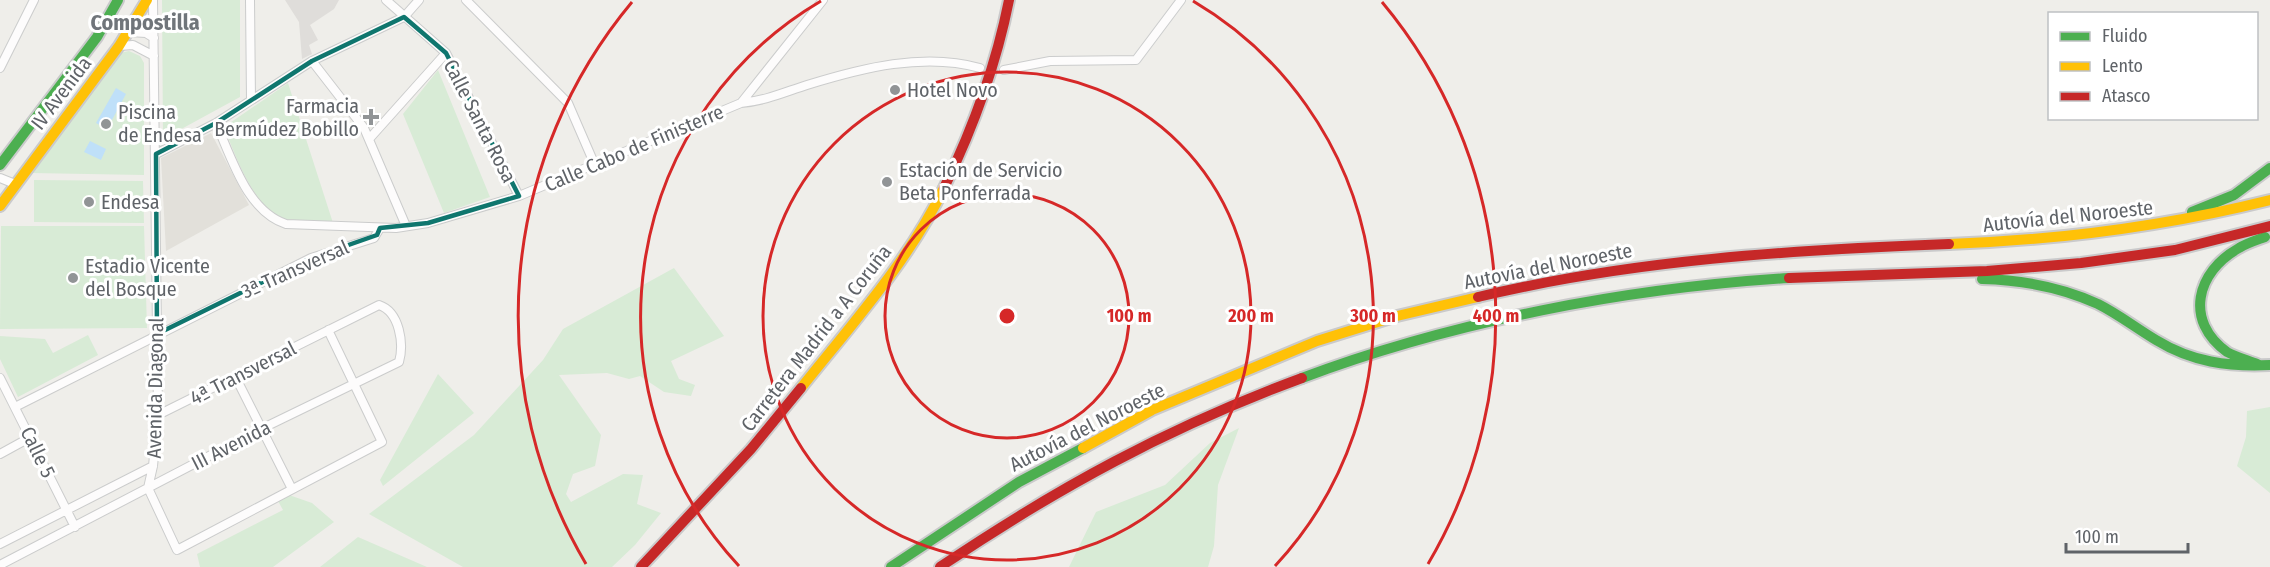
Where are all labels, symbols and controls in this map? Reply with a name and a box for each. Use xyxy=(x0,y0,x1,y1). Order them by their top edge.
district label: Compostilla xyxy=(90,9,200,36)
legend xyxy=(2048,12,2258,120)
text: Fluido xyxy=(2102,25,2148,47)
street label: IV Avenida xyxy=(26,52,96,134)
street label: Calle Santa Rosa xyxy=(439,55,521,187)
text: Lento xyxy=(2102,55,2143,77)
place label: Hotel Novo xyxy=(907,78,998,102)
marker: Hotel Novo xyxy=(888,83,902,97)
text: Atasco xyxy=(2102,85,2150,107)
place label: Farmacia Bermúdez Bobillo xyxy=(214,94,359,141)
street label: Calle Cabo de Finisterre xyxy=(541,99,727,197)
place label: Piscina de Endesa xyxy=(118,100,202,147)
marker: Farmacia Bermúdez Bobillo xyxy=(364,110,378,124)
marker: Piscina de Endesa xyxy=(99,117,113,131)
place label: Estación de Servicio Beta Ponferrada xyxy=(899,158,1063,205)
marker: Estación de Servicio Beta Ponferrada xyxy=(880,175,894,189)
place label: Endesa xyxy=(101,190,160,214)
marker: Endesa xyxy=(82,195,96,209)
street label: Autovía del Noroeste xyxy=(1982,195,2154,237)
street label: 3ª Transversal xyxy=(238,235,352,303)
street label: Autovía del Noroeste xyxy=(1462,238,1634,294)
street label: Carretera Madrid a A Coruña xyxy=(736,240,896,436)
place label: Estadio Vicente del Bosque xyxy=(85,254,210,301)
marker: Estadio Vicente del Bosque xyxy=(66,271,80,285)
text: 100 m xyxy=(1107,305,1151,327)
text: 200 m xyxy=(1227,305,1274,327)
text: 300 m xyxy=(1349,305,1396,327)
text: 400 m xyxy=(1473,305,1519,327)
centre of rings xyxy=(997,306,1017,326)
street label: Avenida Diagonal xyxy=(142,317,168,459)
street label: 4ª Transversal xyxy=(186,336,300,410)
street label: Autovía del Noroeste xyxy=(1005,378,1169,476)
street label: III Avenida xyxy=(187,415,275,475)
street label: Calle 5 xyxy=(15,423,61,481)
scale bar xyxy=(2066,516,2188,554)
text: 100 m xyxy=(2075,526,2119,548)

